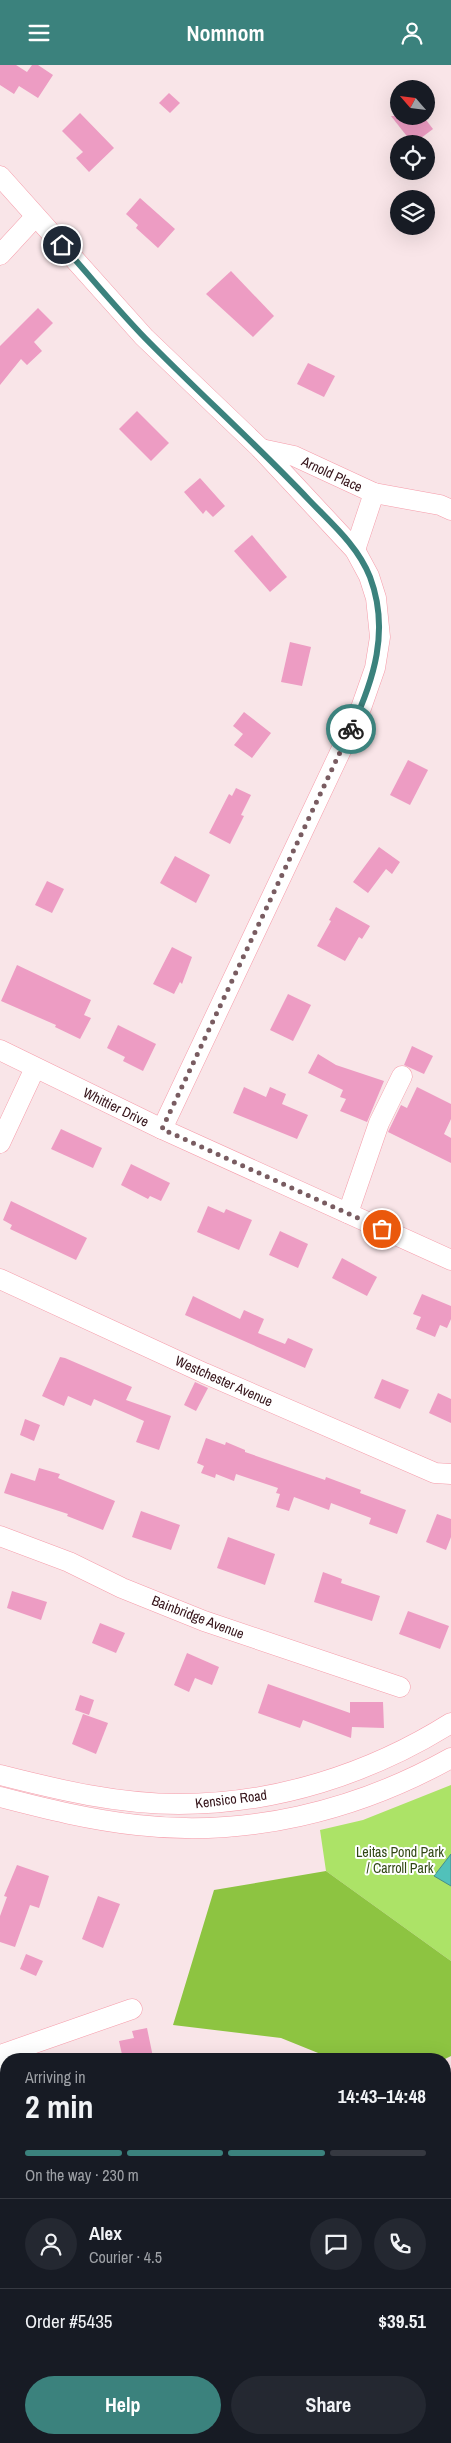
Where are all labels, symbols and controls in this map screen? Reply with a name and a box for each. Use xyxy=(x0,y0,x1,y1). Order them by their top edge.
text: Nomnom xyxy=(186,18,265,48)
icon: menu xyxy=(25,19,53,47)
icon: person xyxy=(398,19,426,47)
north arrow xyxy=(390,80,435,125)
map controls xyxy=(390,80,435,235)
button: locate xyxy=(390,135,435,180)
button: layers xyxy=(390,190,435,235)
pin xyxy=(41,224,83,266)
icon: home xyxy=(48,231,76,259)
street label: Arnold Place xyxy=(298,452,365,496)
courier xyxy=(326,704,376,754)
icon: bike xyxy=(337,715,365,743)
street label: Whittier Drive xyxy=(80,1083,152,1131)
pin xyxy=(361,1208,403,1250)
icon: bag xyxy=(368,1215,396,1243)
street label: Westchester Avenue xyxy=(172,1351,276,1411)
street label: Bainbridge Avenue xyxy=(149,1591,247,1643)
street label: Kensico Road xyxy=(194,1786,268,1812)
park label: Leitas Pond Park / Carroll Park xyxy=(356,1843,444,1877)
text: Arriving in xyxy=(25,2066,86,2088)
text: 14:43–14:48 xyxy=(338,2083,426,2109)
text: 2 min xyxy=(25,2085,94,2128)
text: On the way · 230 m xyxy=(25,2164,139,2186)
button: person xyxy=(25,2218,77,2270)
button: chat xyxy=(310,2218,362,2270)
button: phone xyxy=(374,2218,426,2270)
text: Alex xyxy=(89,2220,122,2246)
text: Courier · 4.5 xyxy=(89,2246,162,2268)
text: Order #5435 xyxy=(25,2308,112,2334)
text: $39.51 xyxy=(378,2308,426,2334)
button: Help xyxy=(25,2376,221,2434)
button: Share xyxy=(231,2376,426,2434)

